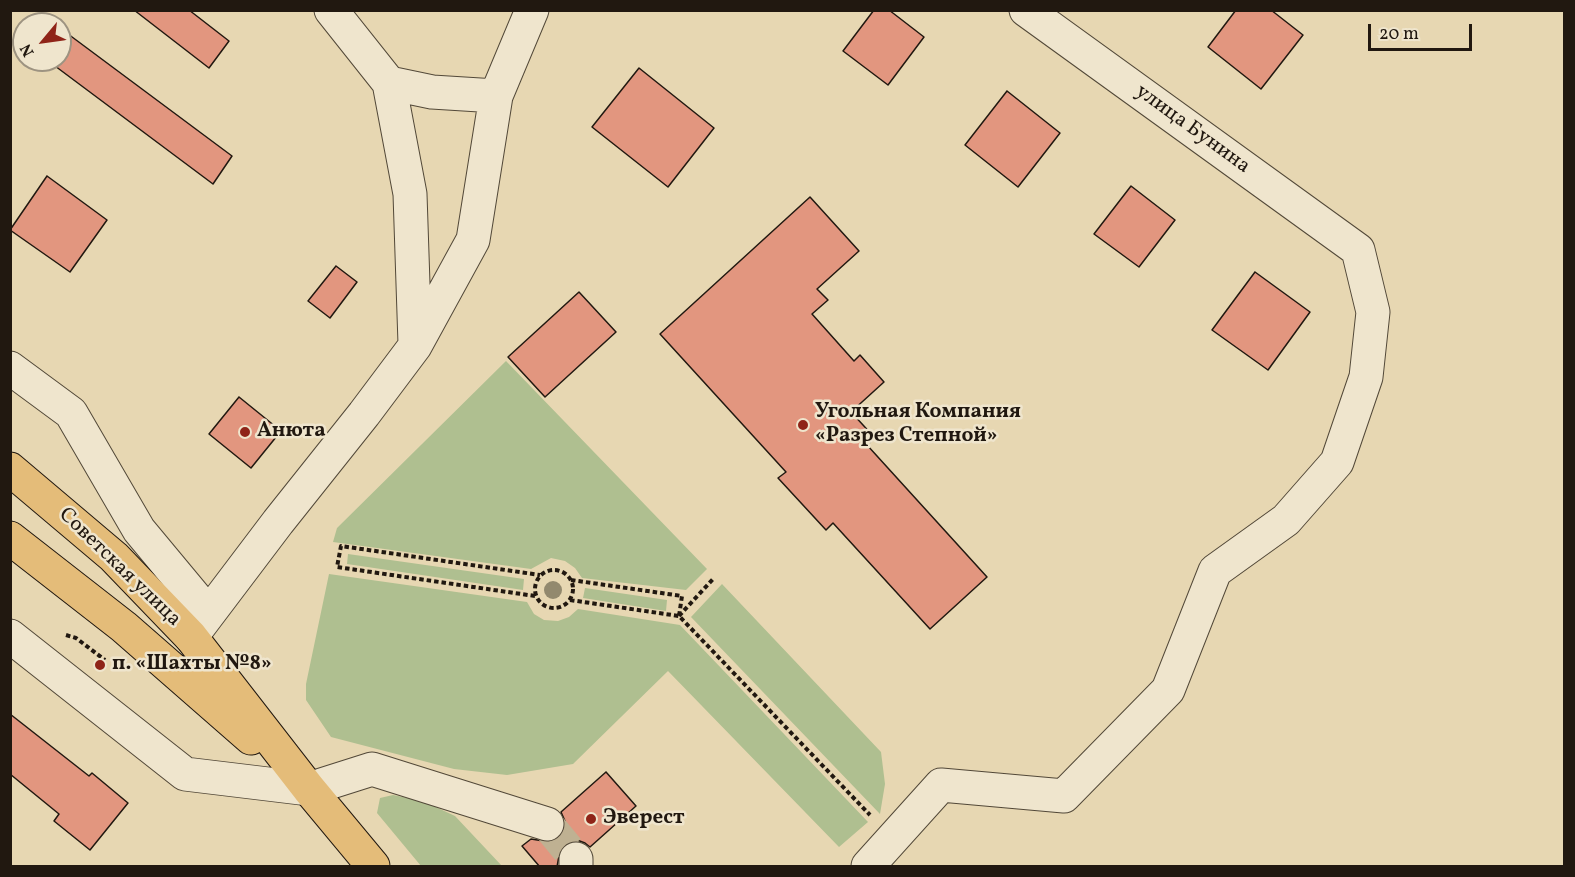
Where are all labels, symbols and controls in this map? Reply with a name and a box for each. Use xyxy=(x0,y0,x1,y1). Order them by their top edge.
north arrow xyxy=(12,12,72,72)
scale bar xyxy=(1371,12,1474,50)
text: 20 m xyxy=(1379,22,1419,47)
text: N xyxy=(16,39,40,60)
street label: улица Бунина xyxy=(1130,80,1254,180)
place label: Угольная Компания «Разрез Степной» xyxy=(815,400,1021,450)
marker: Угольная Компания «Разрез Степной» xyxy=(796,418,810,432)
place label: Анюта xyxy=(257,419,326,445)
marker: Анюта xyxy=(238,425,252,439)
street label: Советская улица xyxy=(53,503,185,633)
place label: п. «Шахты №8» xyxy=(112,652,272,678)
marker: п. «Шахты №8» xyxy=(93,658,107,672)
place label: Эверест xyxy=(603,806,685,832)
marker: Эверест xyxy=(584,812,598,826)

